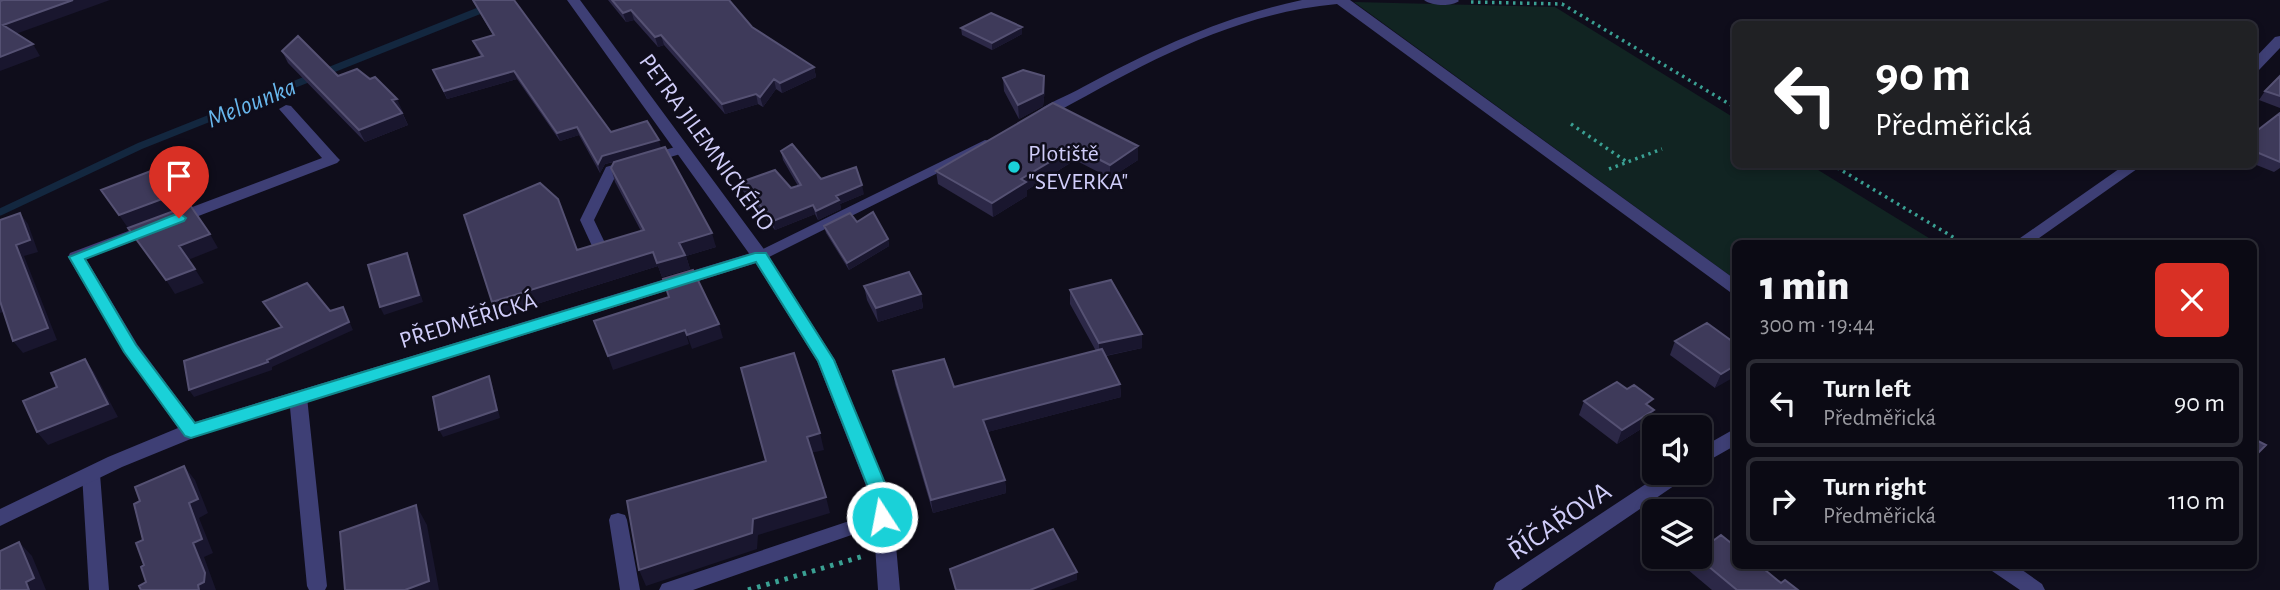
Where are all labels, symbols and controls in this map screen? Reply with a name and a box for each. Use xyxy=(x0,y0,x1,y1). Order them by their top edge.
street label: PETRA JILEMNICKÉHO xyxy=(634,49,780,235)
icon: left xyxy=(1760,49,1851,140)
text: 90 m xyxy=(1875,51,1971,100)
water label: Melounka xyxy=(203,73,300,133)
text: Předměřická xyxy=(1875,109,2032,141)
place label: Plotiště "SEVERKA" xyxy=(1028,142,1128,194)
pin xyxy=(149,146,209,218)
icon: arrive xyxy=(160,157,198,195)
marker: Plotiště "SEVERKA" xyxy=(1006,159,1022,175)
button: close xyxy=(2155,263,2229,337)
text: 1 min xyxy=(1760,265,1849,307)
street label: PŘEDMĚŘICKÁ xyxy=(396,287,540,353)
text: 300 m · 19:44 xyxy=(1760,314,1875,337)
text: Turn left xyxy=(1823,376,1911,402)
icon: left xyxy=(1764,384,1802,422)
text: 90 m xyxy=(2174,390,2225,416)
text: Předměřická xyxy=(1823,407,1936,430)
map controls xyxy=(1642,415,1712,569)
button: sound xyxy=(1642,415,1712,485)
text: Turn right xyxy=(1823,474,1926,500)
street label: ŘÍČAŘOVA xyxy=(1502,475,1617,566)
position arrow xyxy=(845,480,919,554)
icon: right xyxy=(1764,482,1802,520)
text: 110 m xyxy=(2168,488,2225,514)
button: layers xyxy=(1642,499,1712,569)
text: Předměřická xyxy=(1823,505,1936,528)

